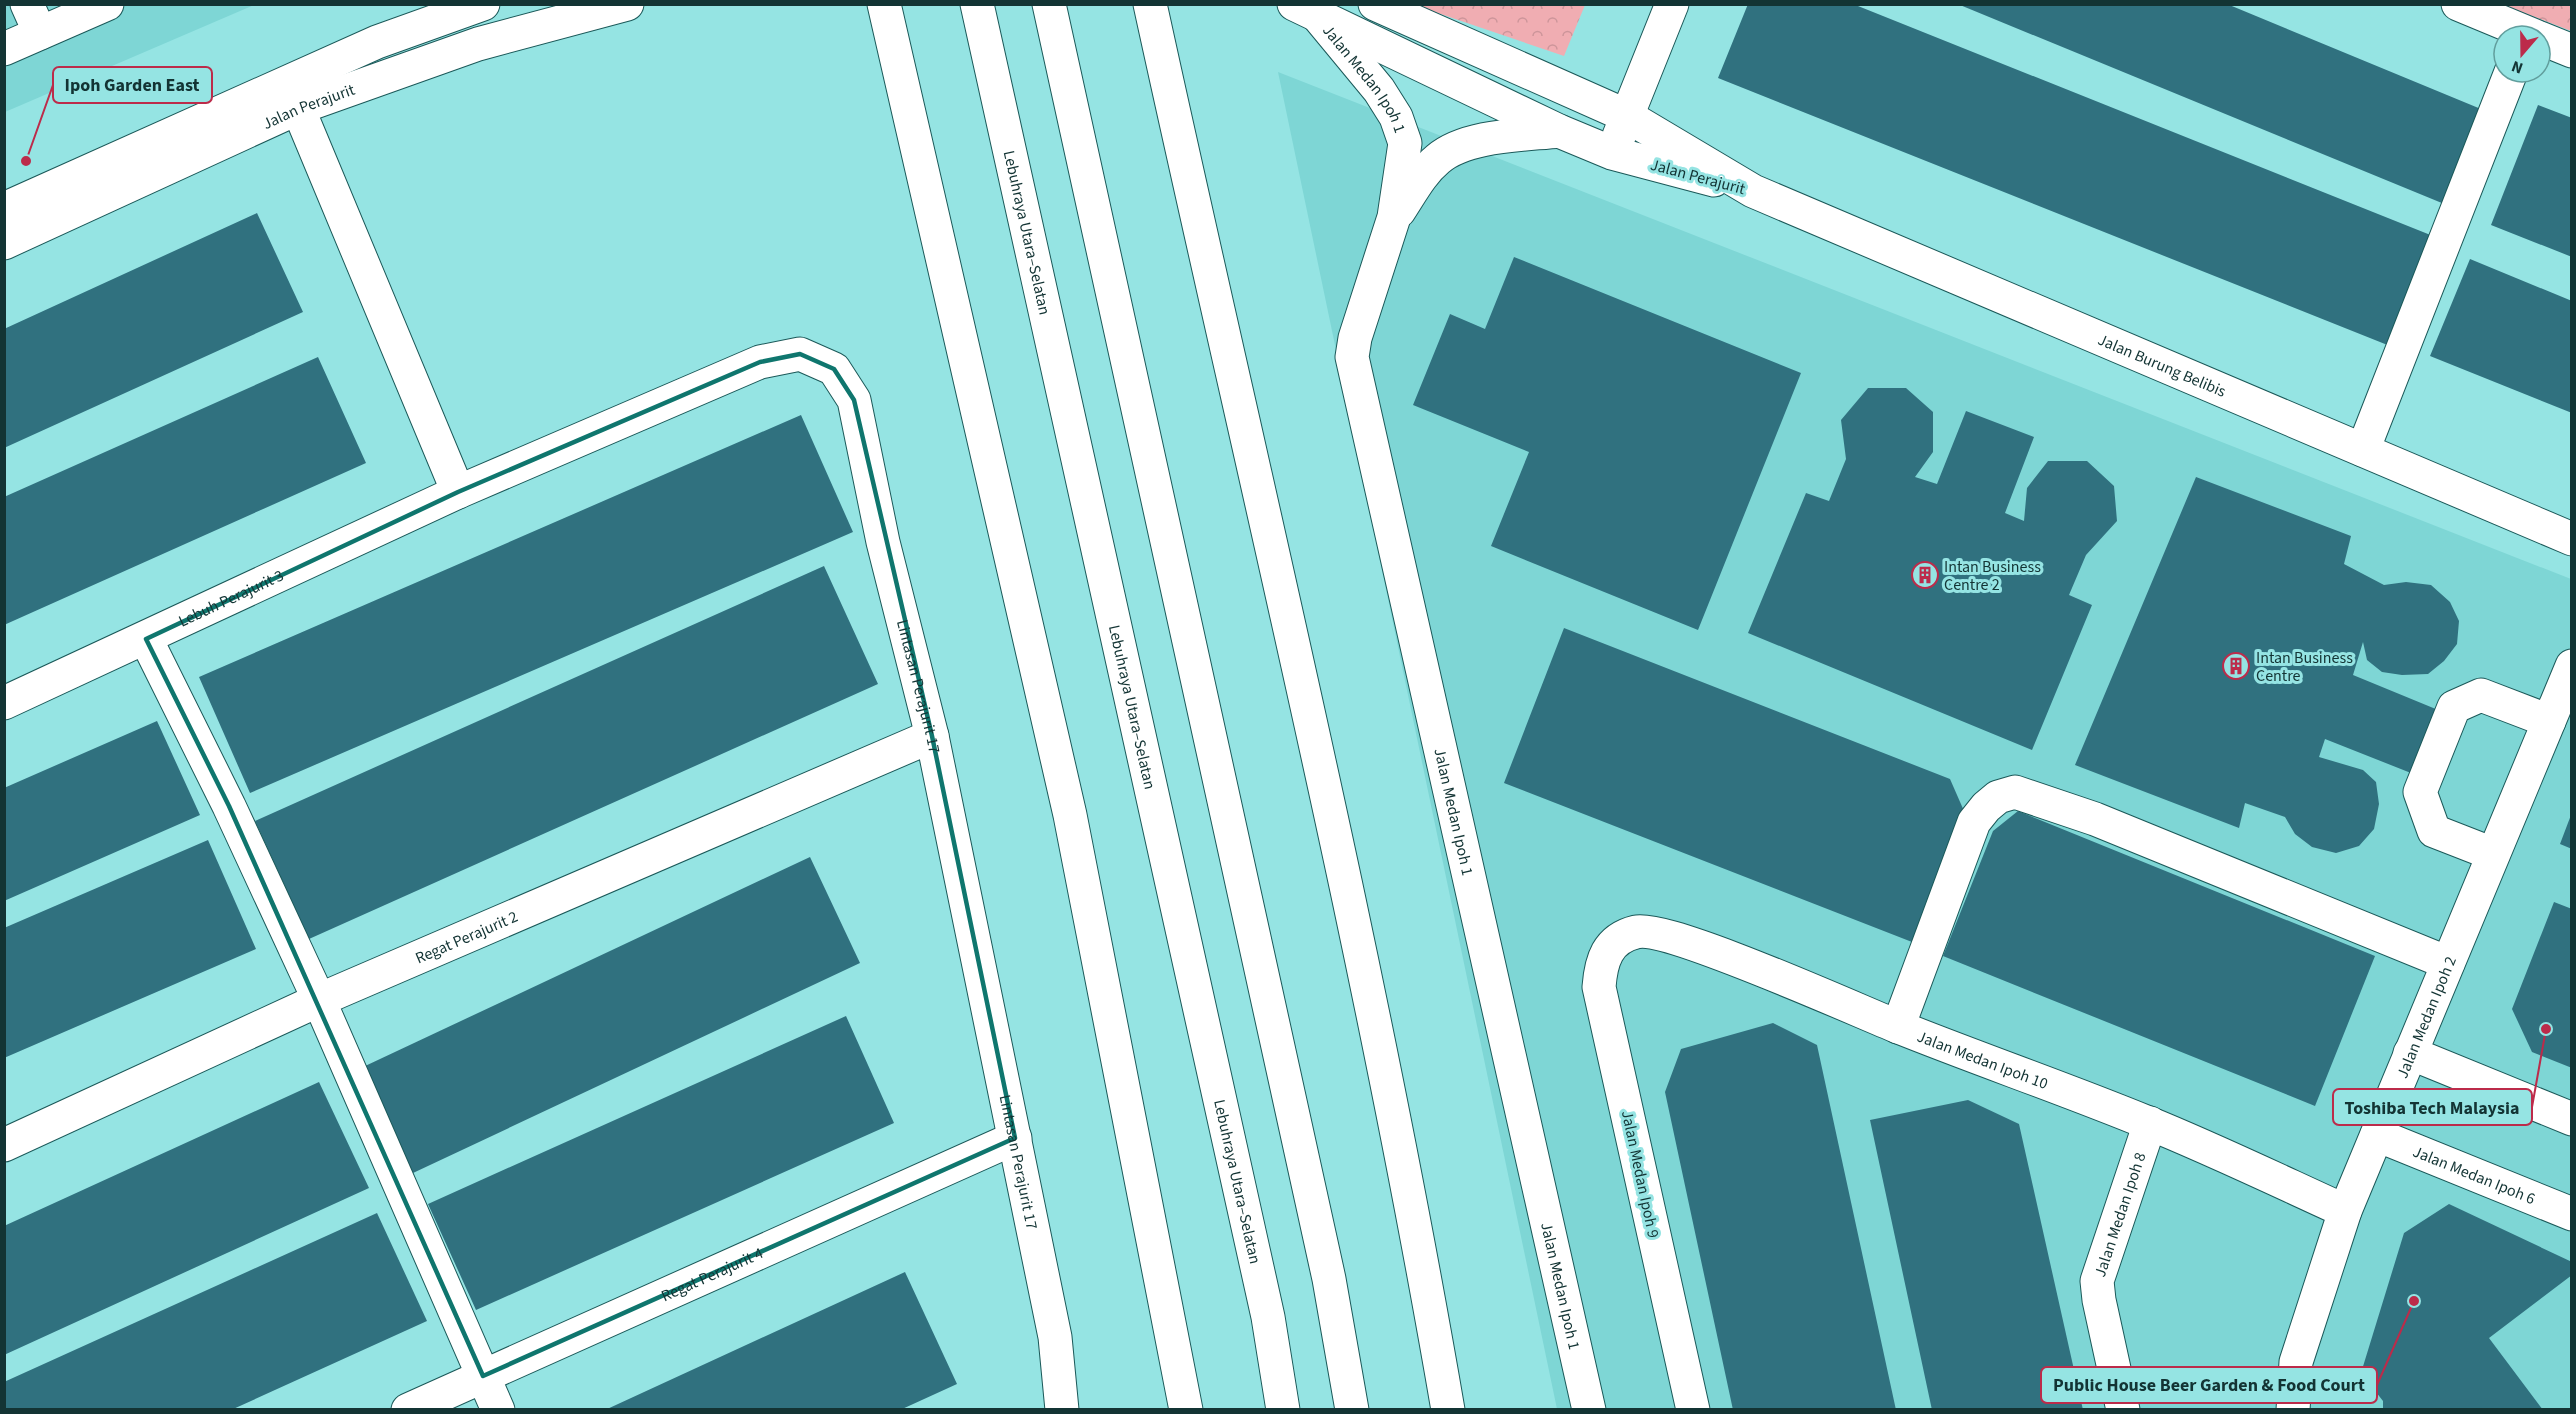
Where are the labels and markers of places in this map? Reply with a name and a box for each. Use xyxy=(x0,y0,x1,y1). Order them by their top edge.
callout: Ipoh Garden East xyxy=(53,67,212,103)
place label: Intan Business Centre 2 xyxy=(1944,556,2041,596)
building icon: Intan Business Centre 2 xyxy=(1910,560,1940,590)
place label: Intan Business Centre xyxy=(2256,647,2353,687)
building icon: Intan Business Centre xyxy=(2221,651,2251,681)
callout: Toshiba Tech Malaysia xyxy=(2333,1089,2532,1125)
callout: Public House Beer Garden & Food Court xyxy=(2041,1367,2377,1403)

